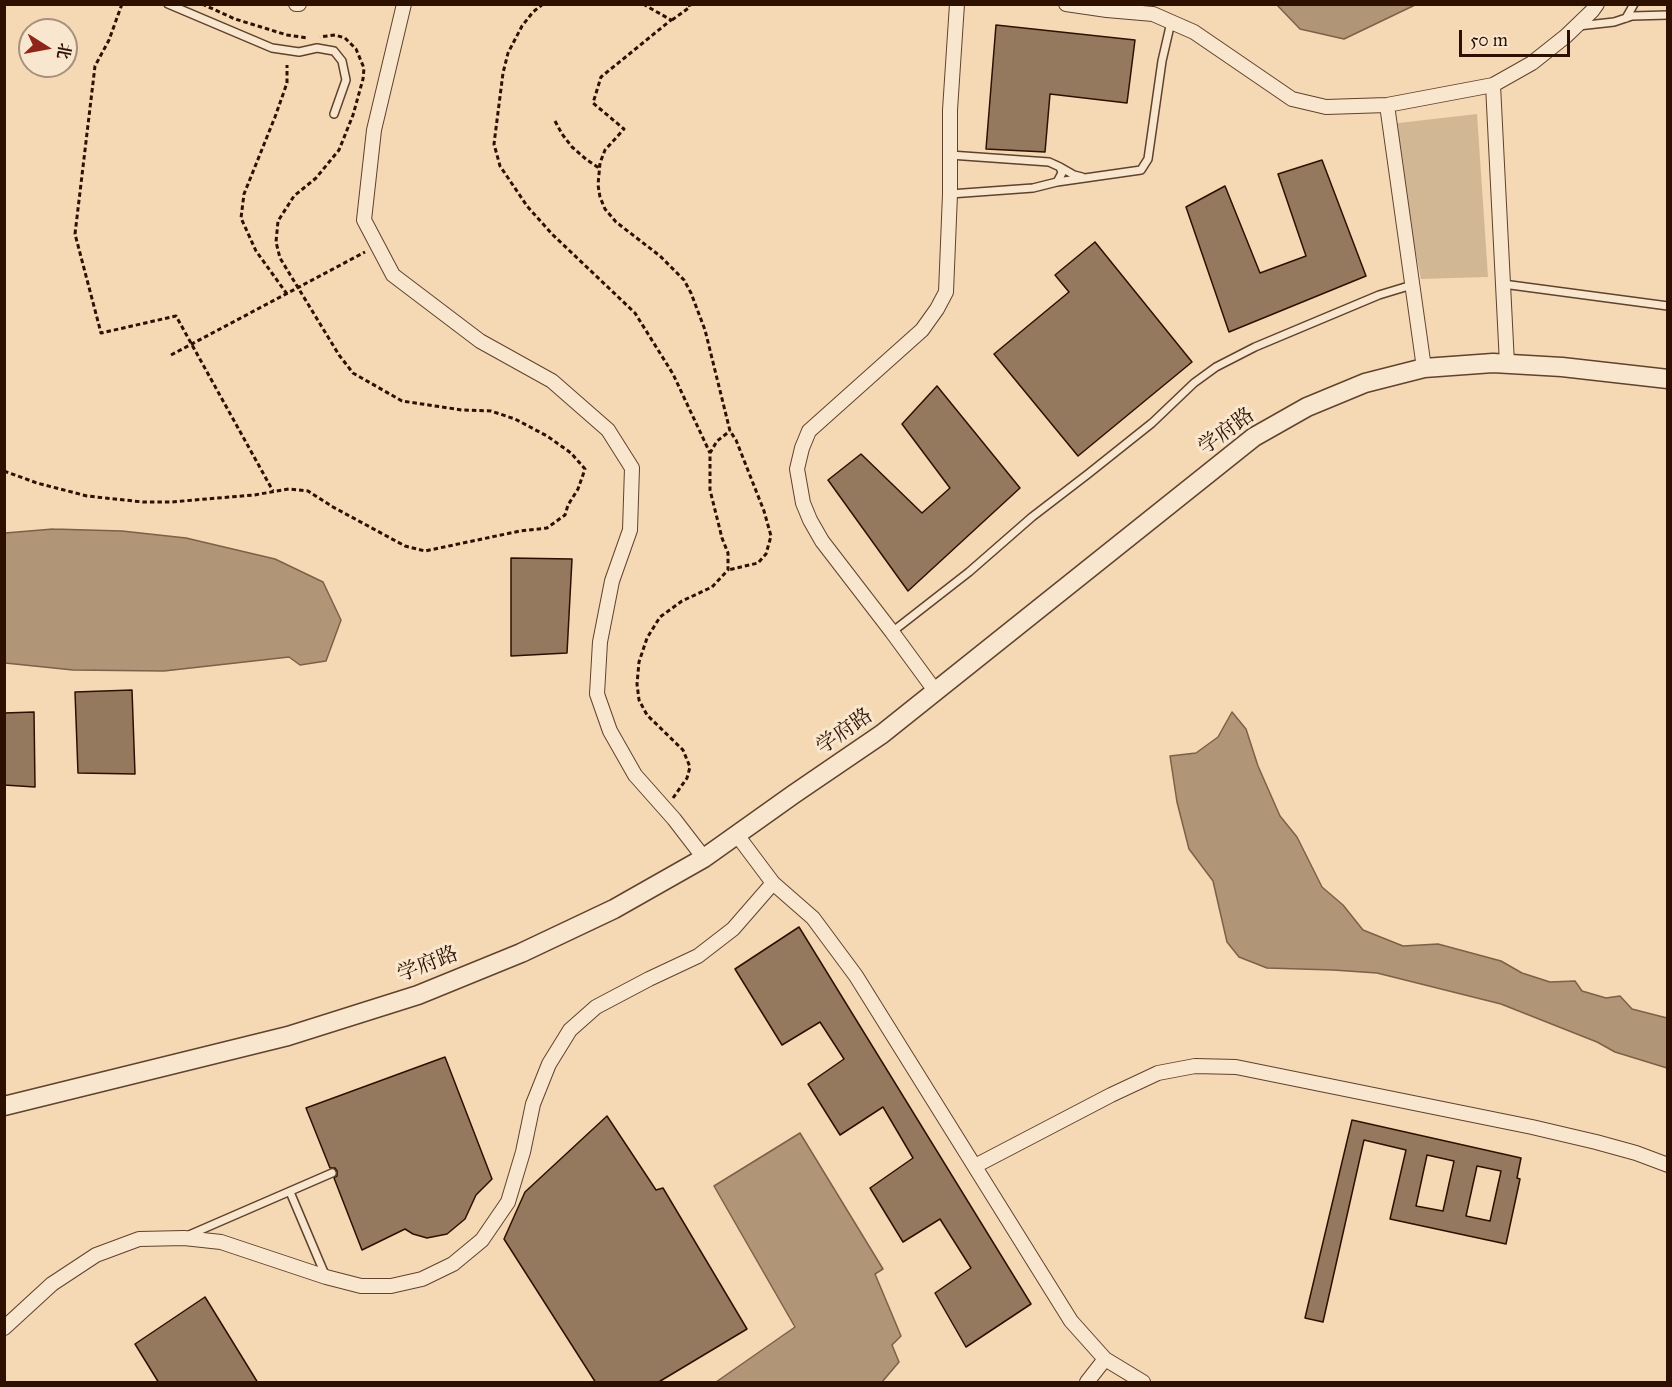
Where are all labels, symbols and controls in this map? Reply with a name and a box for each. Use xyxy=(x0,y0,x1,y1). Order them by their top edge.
north arrow xyxy=(18,18,78,78)
scale bar xyxy=(1462,18,1573,56)
text: 50 m xyxy=(1470,29,1508,51)
text: 北 xyxy=(53,41,75,61)
street label: 学府路 xyxy=(1194,403,1260,461)
street label: 学府路 xyxy=(812,704,878,760)
street label: 学府路 xyxy=(394,942,462,988)

